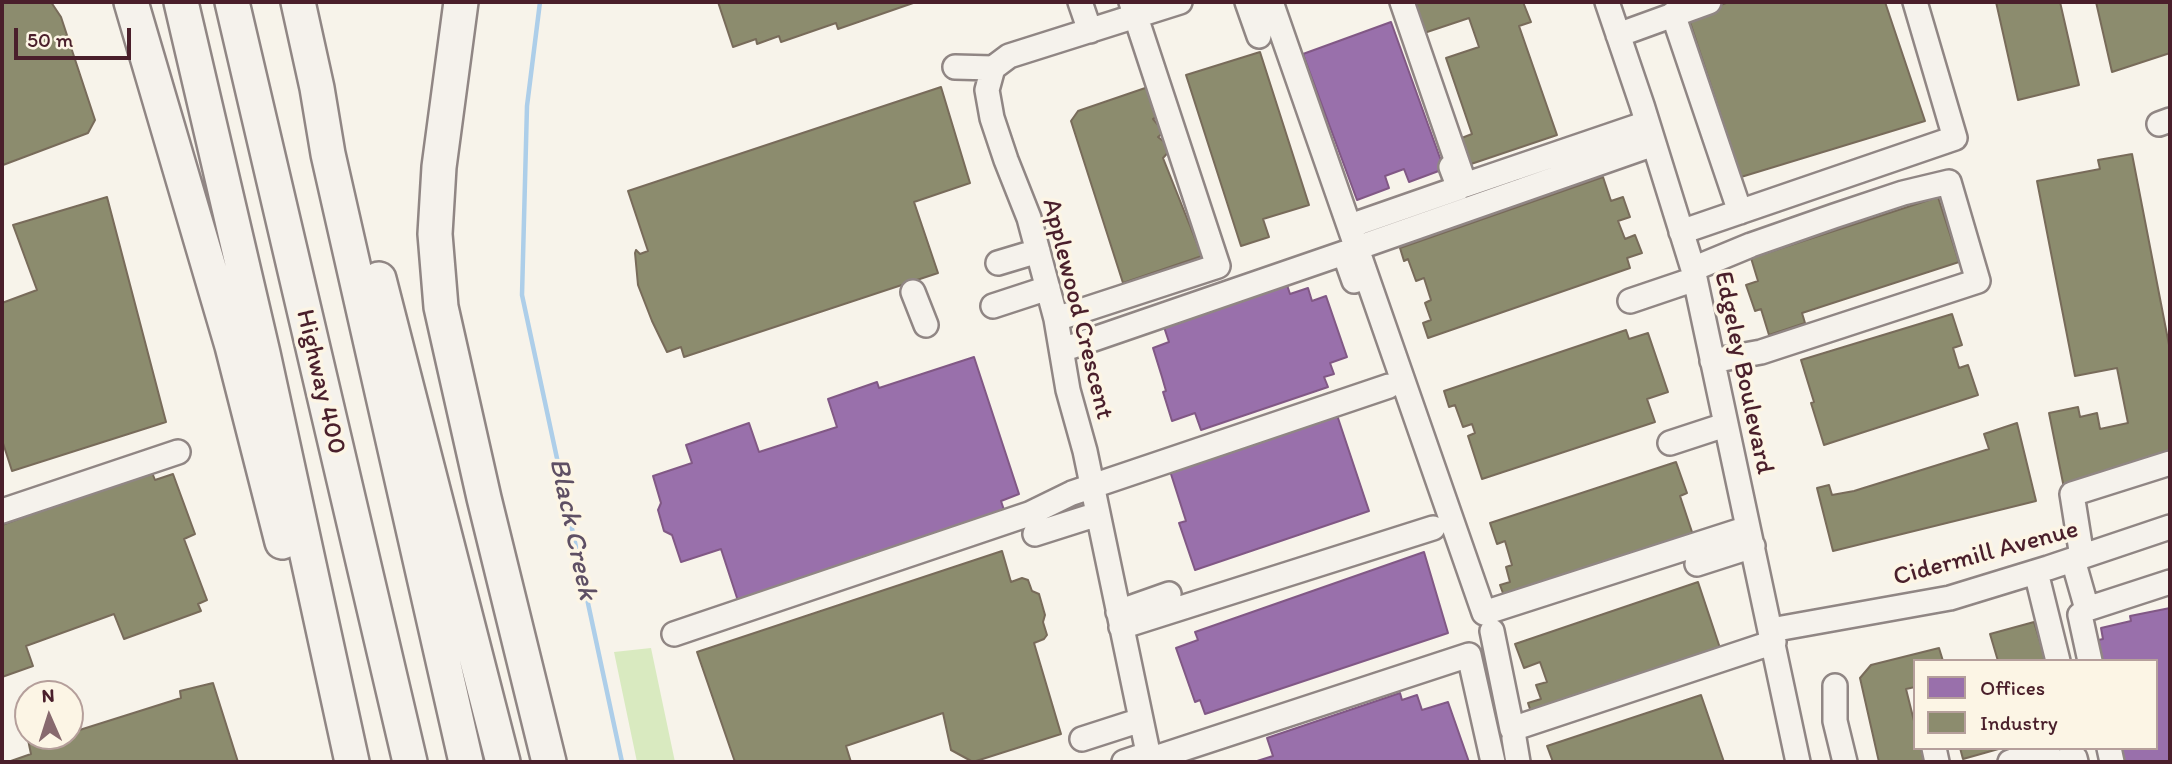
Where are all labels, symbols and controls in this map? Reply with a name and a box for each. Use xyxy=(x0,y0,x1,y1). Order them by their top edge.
scale bar xyxy=(18,14,135,58)
text: 50 m xyxy=(27,27,73,52)
street label: Applewood Crescent xyxy=(1034,195,1120,423)
street label: Edgeley Boulevard xyxy=(1706,269,1780,477)
street label: Highway 400 xyxy=(288,307,352,457)
water label: Black Creek xyxy=(541,455,603,603)
street label: Cidermill Avenue xyxy=(1890,514,2082,594)
legend xyxy=(1913,659,2158,750)
text: Offices xyxy=(1980,675,2045,700)
north arrow xyxy=(14,680,84,750)
text: N xyxy=(41,684,55,707)
text: Industry xyxy=(1980,710,2058,735)

